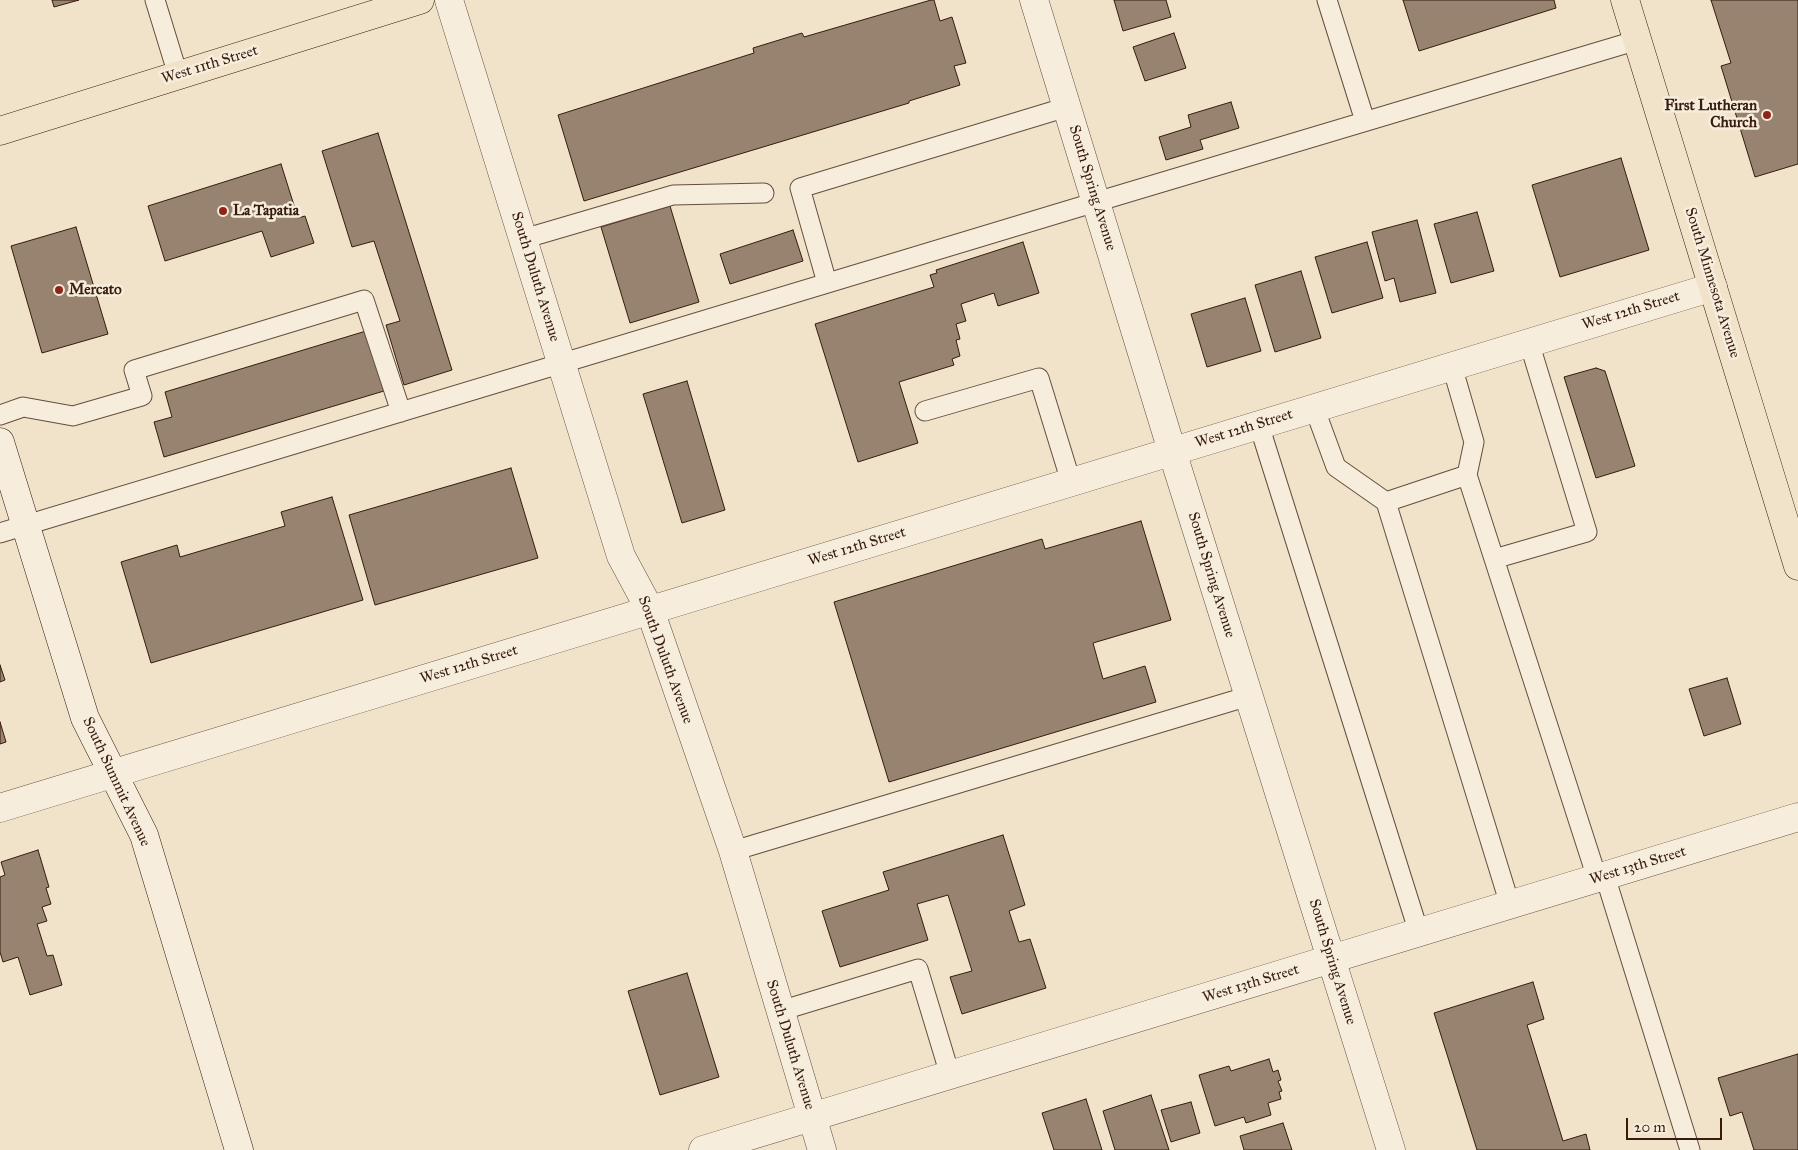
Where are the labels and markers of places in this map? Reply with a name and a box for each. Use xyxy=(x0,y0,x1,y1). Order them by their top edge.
place label: First Lutheran Church xyxy=(1664,97,1757,132)
marker: First Lutheran Church xyxy=(1761,109,1773,121)
place label: La Tapatia xyxy=(233,202,299,220)
marker: La Tapatia xyxy=(217,205,229,217)
place label: Mercato xyxy=(69,281,122,299)
marker: Mercato xyxy=(53,284,65,296)

